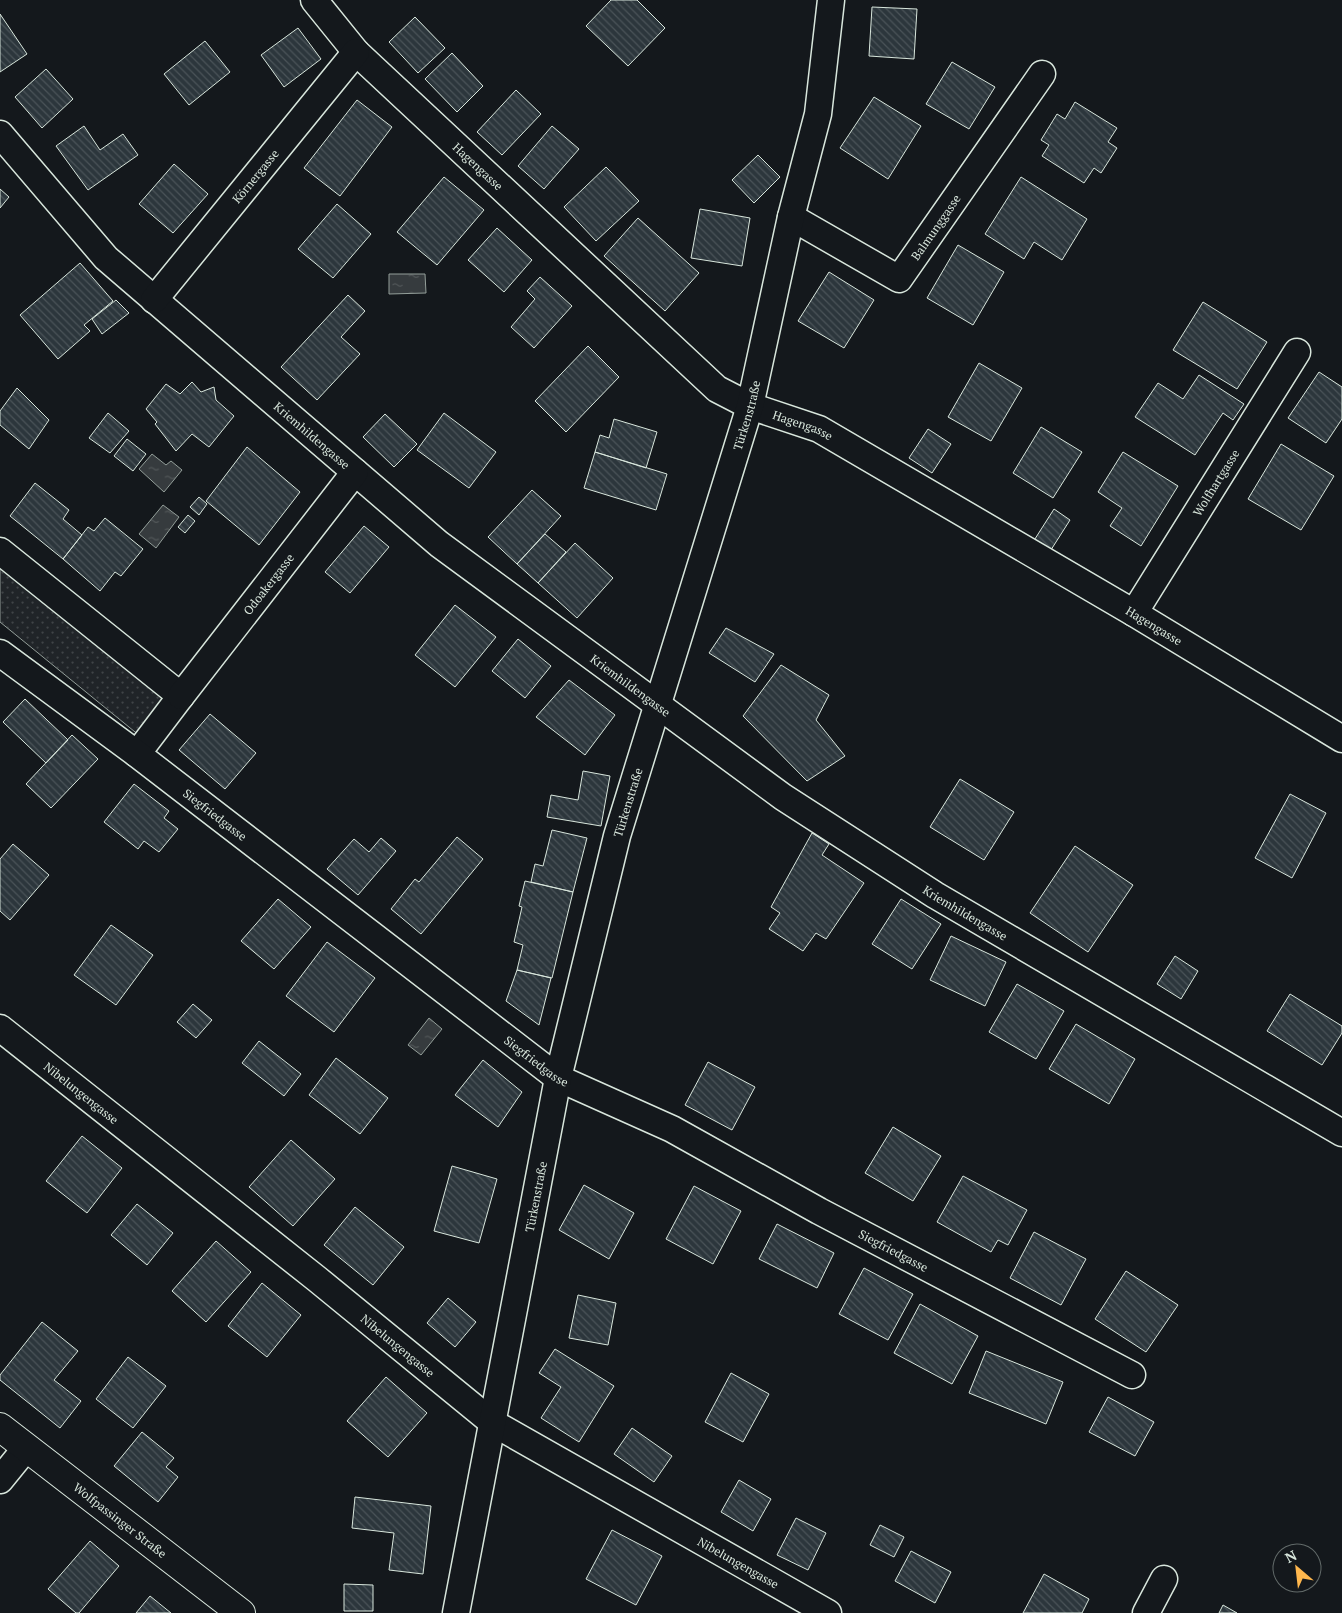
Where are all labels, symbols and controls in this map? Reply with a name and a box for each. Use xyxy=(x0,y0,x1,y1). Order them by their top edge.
street label: Hagengasse xyxy=(450,139,506,193)
street label: Körnergasse xyxy=(229,146,281,206)
street label: Balmunggasse xyxy=(907,191,963,263)
street label: Türkenstraße xyxy=(729,379,763,452)
street label: Kriemhildengasse xyxy=(271,398,353,472)
street label: Hagengasse xyxy=(771,407,836,443)
street label: Wolfhartgasse xyxy=(1189,446,1242,519)
street label: Odoakergasse xyxy=(240,550,297,618)
street label: Hagengasse xyxy=(1123,603,1185,648)
street label: Kriemhildengasse xyxy=(588,651,674,719)
street label: Türkenstraße xyxy=(610,766,645,839)
street label: Siegfriedgasse xyxy=(180,785,250,843)
street label: Kriemhildengasse xyxy=(920,882,1010,943)
street label: Siegfriedgasse xyxy=(501,1032,571,1089)
street label: Nibelungengasse xyxy=(41,1058,122,1127)
street label: Türkenstraße xyxy=(521,1160,549,1233)
street label: Siegfriedgasse xyxy=(856,1226,931,1274)
street label: Nibelungengasse xyxy=(358,1311,438,1380)
street label: Wolfpassinger Straße xyxy=(71,1479,170,1561)
street label: Nibelungengasse xyxy=(695,1533,782,1591)
north arrow xyxy=(1272,1543,1322,1593)
text: N xyxy=(1282,1545,1300,1567)

